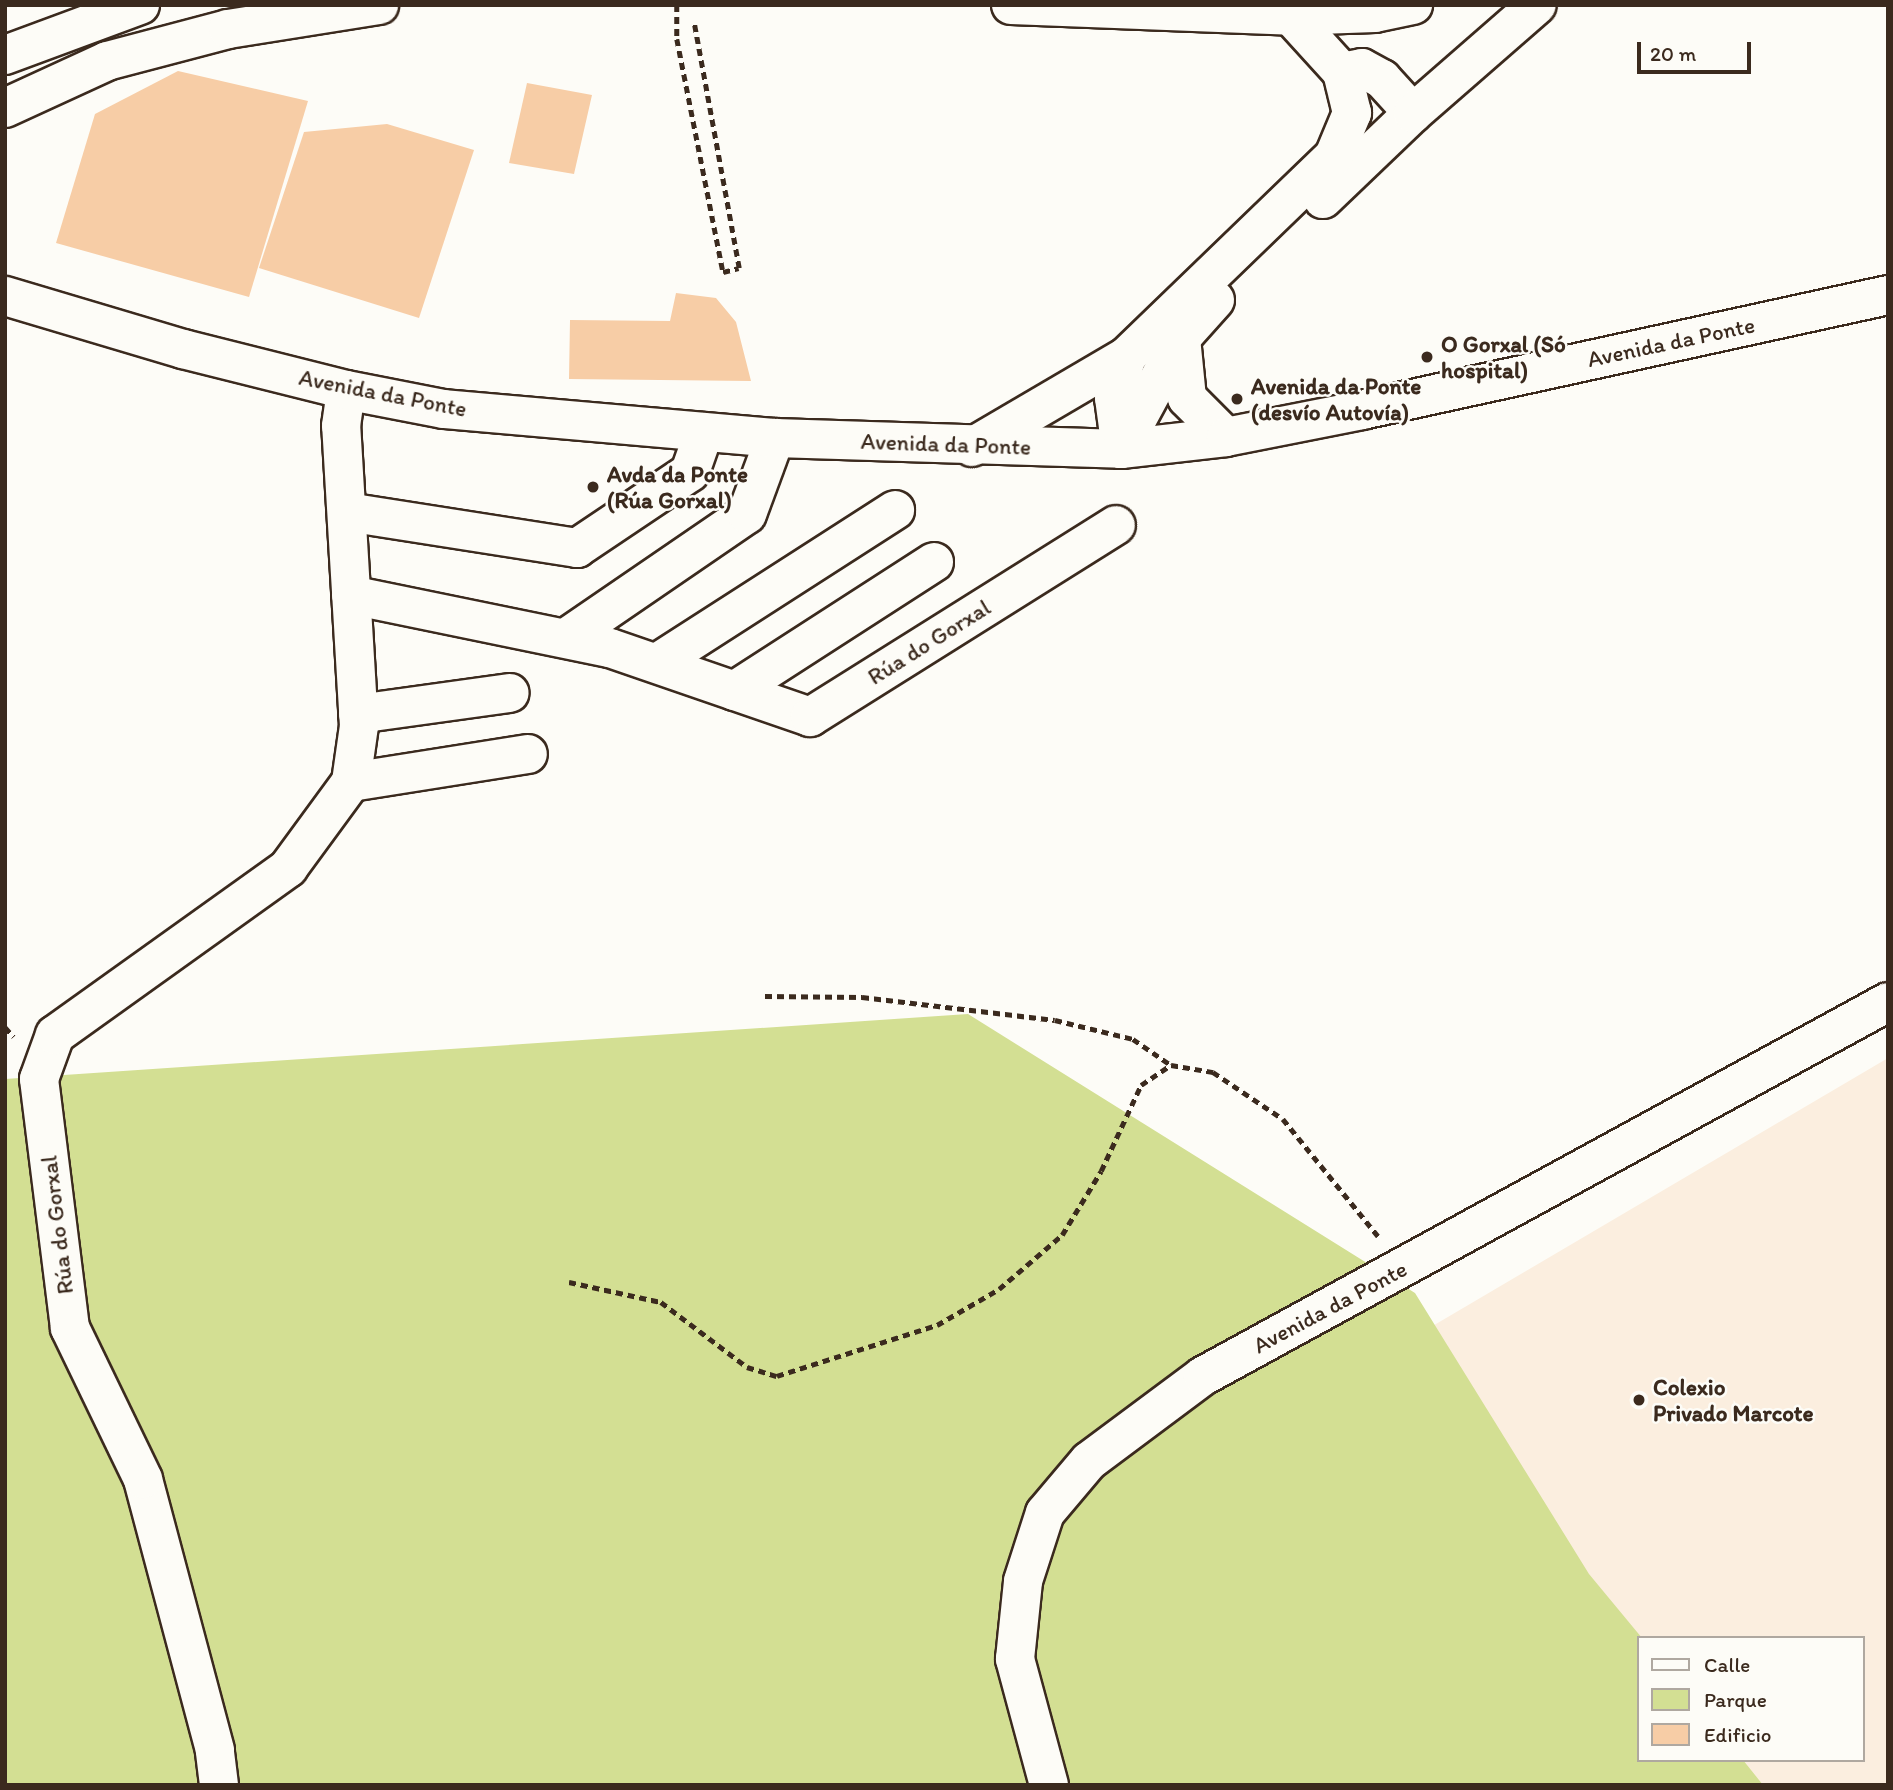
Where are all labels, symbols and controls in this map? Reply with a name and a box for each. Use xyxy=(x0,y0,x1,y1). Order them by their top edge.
scale bar xyxy=(1641,28,1755,72)
text: 20 m xyxy=(1650,41,1696,66)
street label: Avenida da Ponte xyxy=(1585,311,1757,373)
place label: O Gorxal (Só hospital) xyxy=(1441,330,1566,384)
marker: O Gorxal (Só hospital) xyxy=(1419,349,1435,365)
street label: Avenida da Ponte xyxy=(297,363,469,423)
place label: Avenida da Ponte (desvío Autovía) xyxy=(1251,372,1421,426)
marker: Avenida da Ponte (desvío Autovía) xyxy=(1229,391,1245,407)
street label: Avenida da Ponte xyxy=(860,427,1032,461)
place label: Avda da Ponte (Rúa Gorxal) xyxy=(607,460,748,514)
marker: Avda da Ponte (Rúa Gorxal) xyxy=(585,479,601,495)
street label: Rúa do Gorxal xyxy=(863,594,995,690)
street label: Rúa do Gorxal xyxy=(35,1154,79,1296)
street label: Avenida da Ponte xyxy=(1248,1255,1412,1359)
place label: Colexio Privado Marcote xyxy=(1653,1373,1814,1427)
marker: Colexio Privado Marcote xyxy=(1631,1392,1647,1408)
legend xyxy=(1638,1636,1865,1762)
text: Calle xyxy=(1704,1652,1750,1677)
text: Parque xyxy=(1704,1687,1767,1712)
text: Edificio xyxy=(1704,1722,1772,1747)

